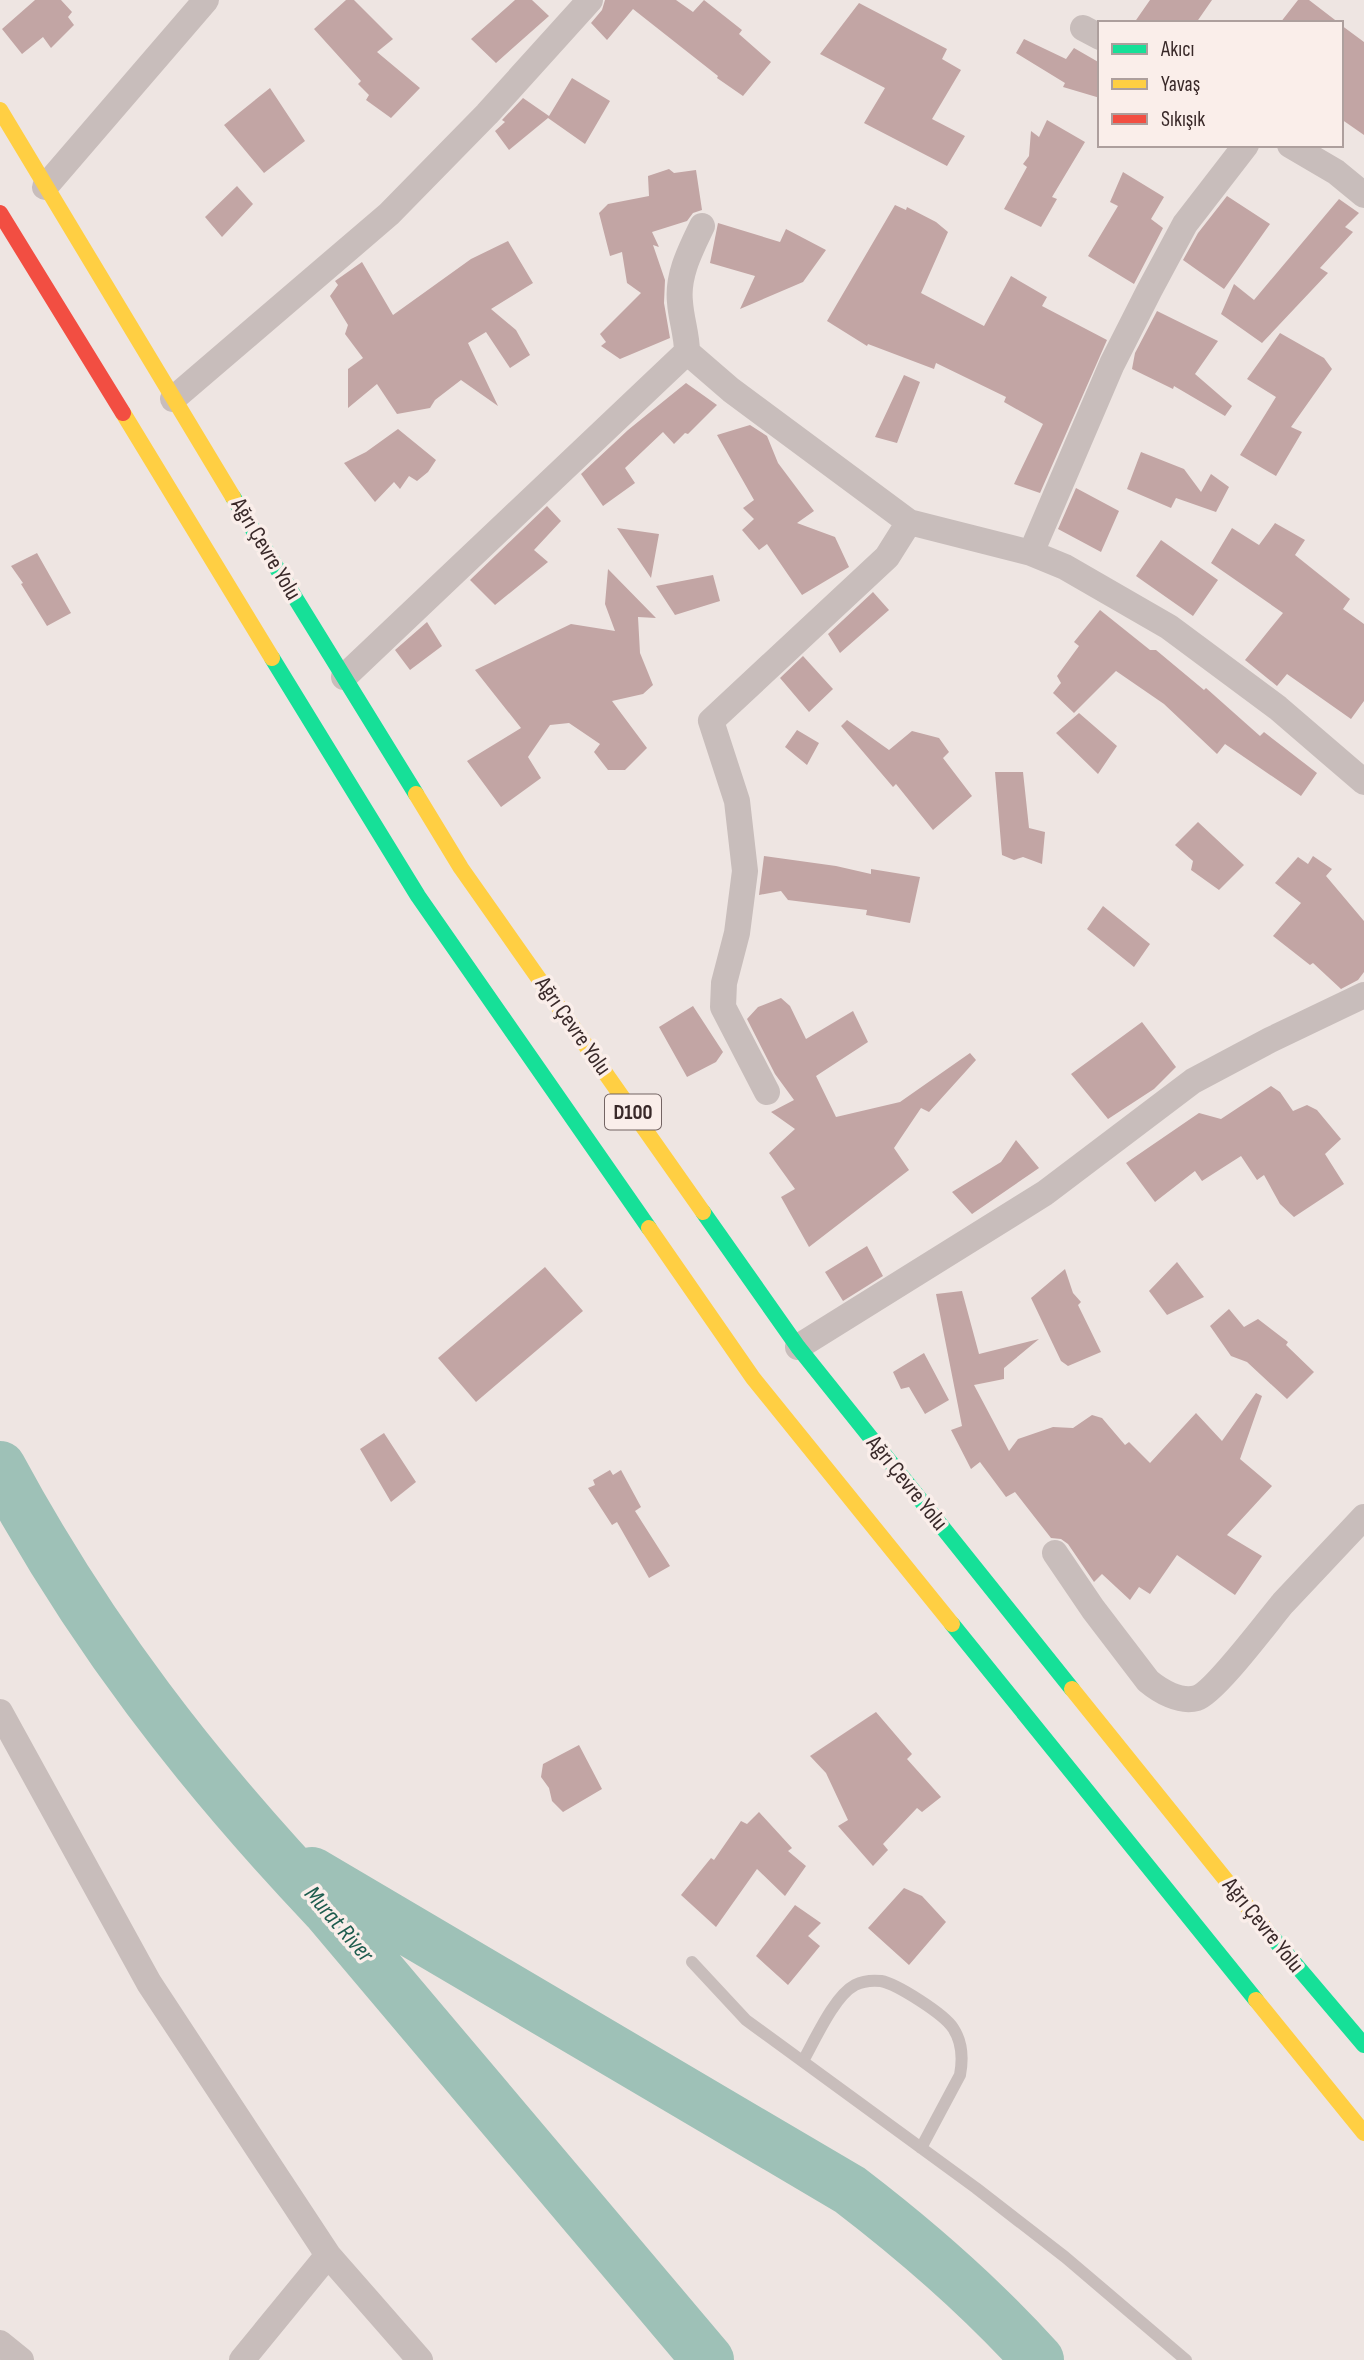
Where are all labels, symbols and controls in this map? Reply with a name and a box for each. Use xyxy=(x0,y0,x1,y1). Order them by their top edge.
legend xyxy=(1098,21,1343,147)
text: Akıcı xyxy=(1160,37,1194,62)
text: Yavaş xyxy=(1161,72,1200,97)
text: Sıkışık xyxy=(1161,107,1205,132)
street label: Ağrı Çevre Yolu xyxy=(224,492,307,605)
street label: Ağrı Çevre Yolu xyxy=(528,971,617,1081)
road number: D100 xyxy=(605,1094,661,1130)
street label: Ağrı Çevre Yolu xyxy=(860,1429,954,1536)
street label: Ağrı Çevre Yolu xyxy=(1216,1871,1310,1978)
water label: Murat River xyxy=(298,1880,381,1969)

